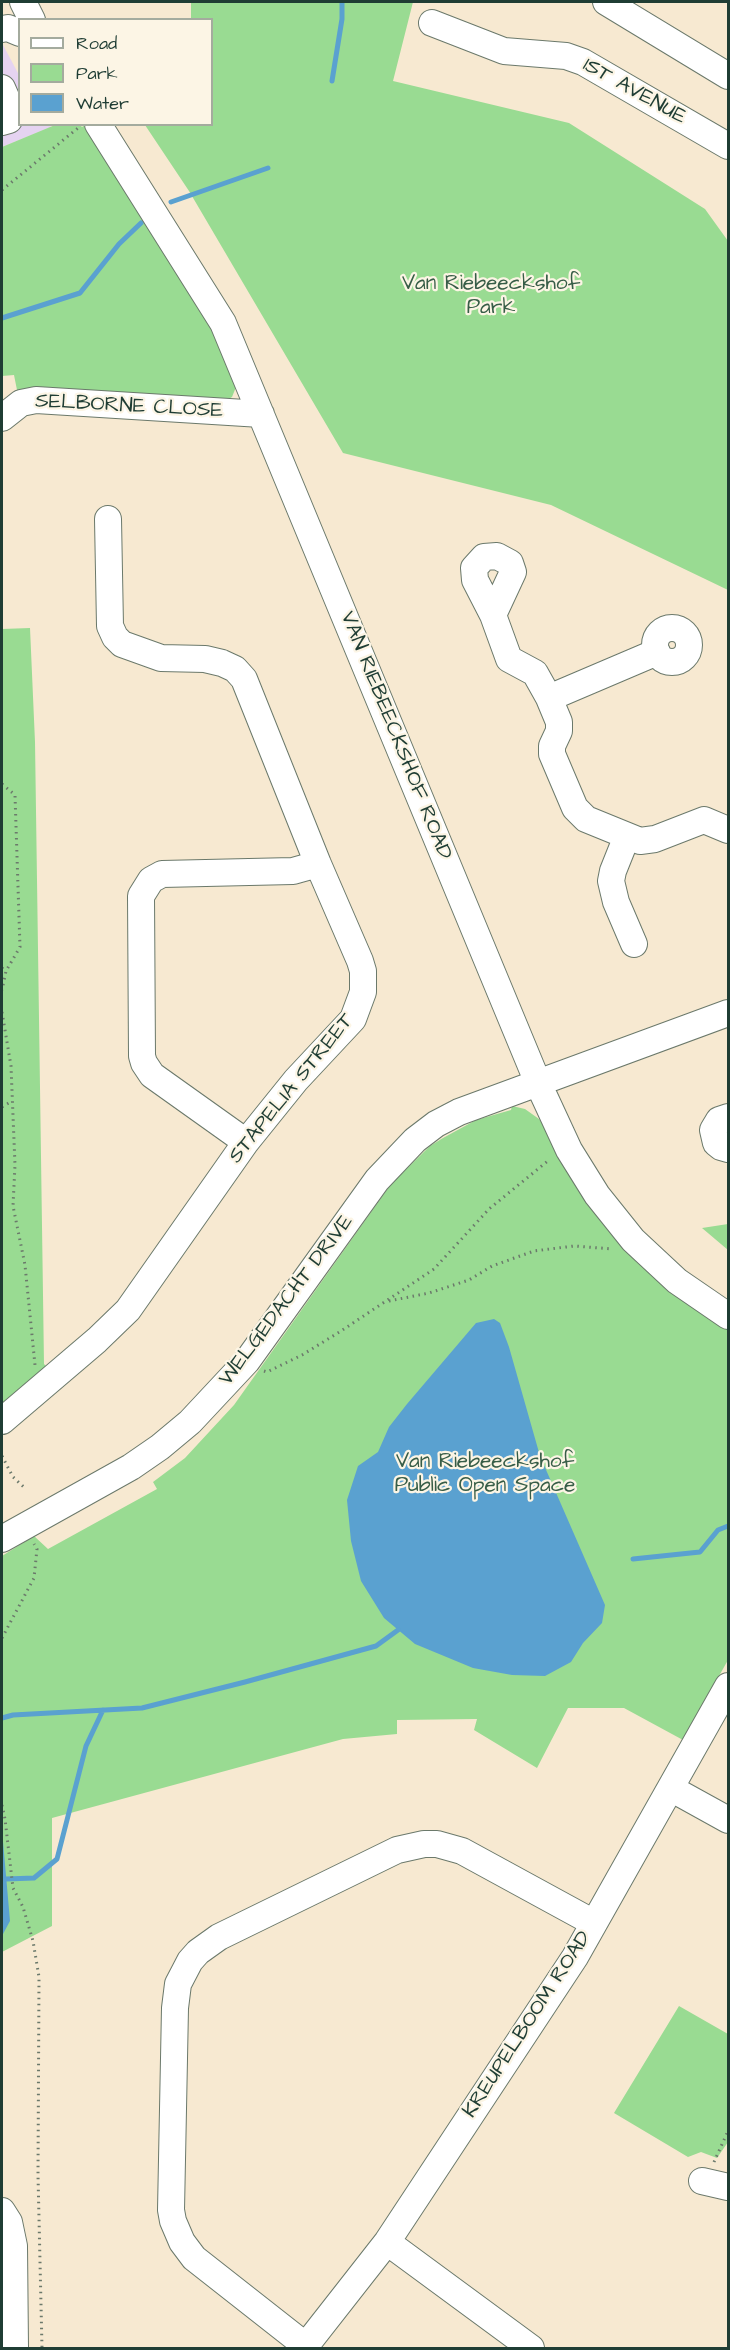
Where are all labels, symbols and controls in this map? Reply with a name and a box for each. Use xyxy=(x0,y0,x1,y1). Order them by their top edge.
legend xyxy=(18,18,213,126)
text: Road xyxy=(76,31,117,56)
street label: 1ST AVENUE xyxy=(578,53,690,131)
text: Park xyxy=(76,61,118,86)
text: Water xyxy=(76,91,129,116)
park label: Van Riebeeckshof Park xyxy=(402,272,580,322)
street label: SELBORNE CLOSE xyxy=(35,390,223,424)
street label: VAN RIEBEECKSHOF ROAD xyxy=(334,608,456,864)
street label: STAPELIA STREET xyxy=(224,1009,360,1169)
street label: WELGEDACHT DRIVE xyxy=(215,1211,359,1391)
park label: Van Riebeeckshof Public Open Space xyxy=(395,1450,575,1500)
street label: KREUPELBOOM ROAD xyxy=(458,1927,598,2123)

